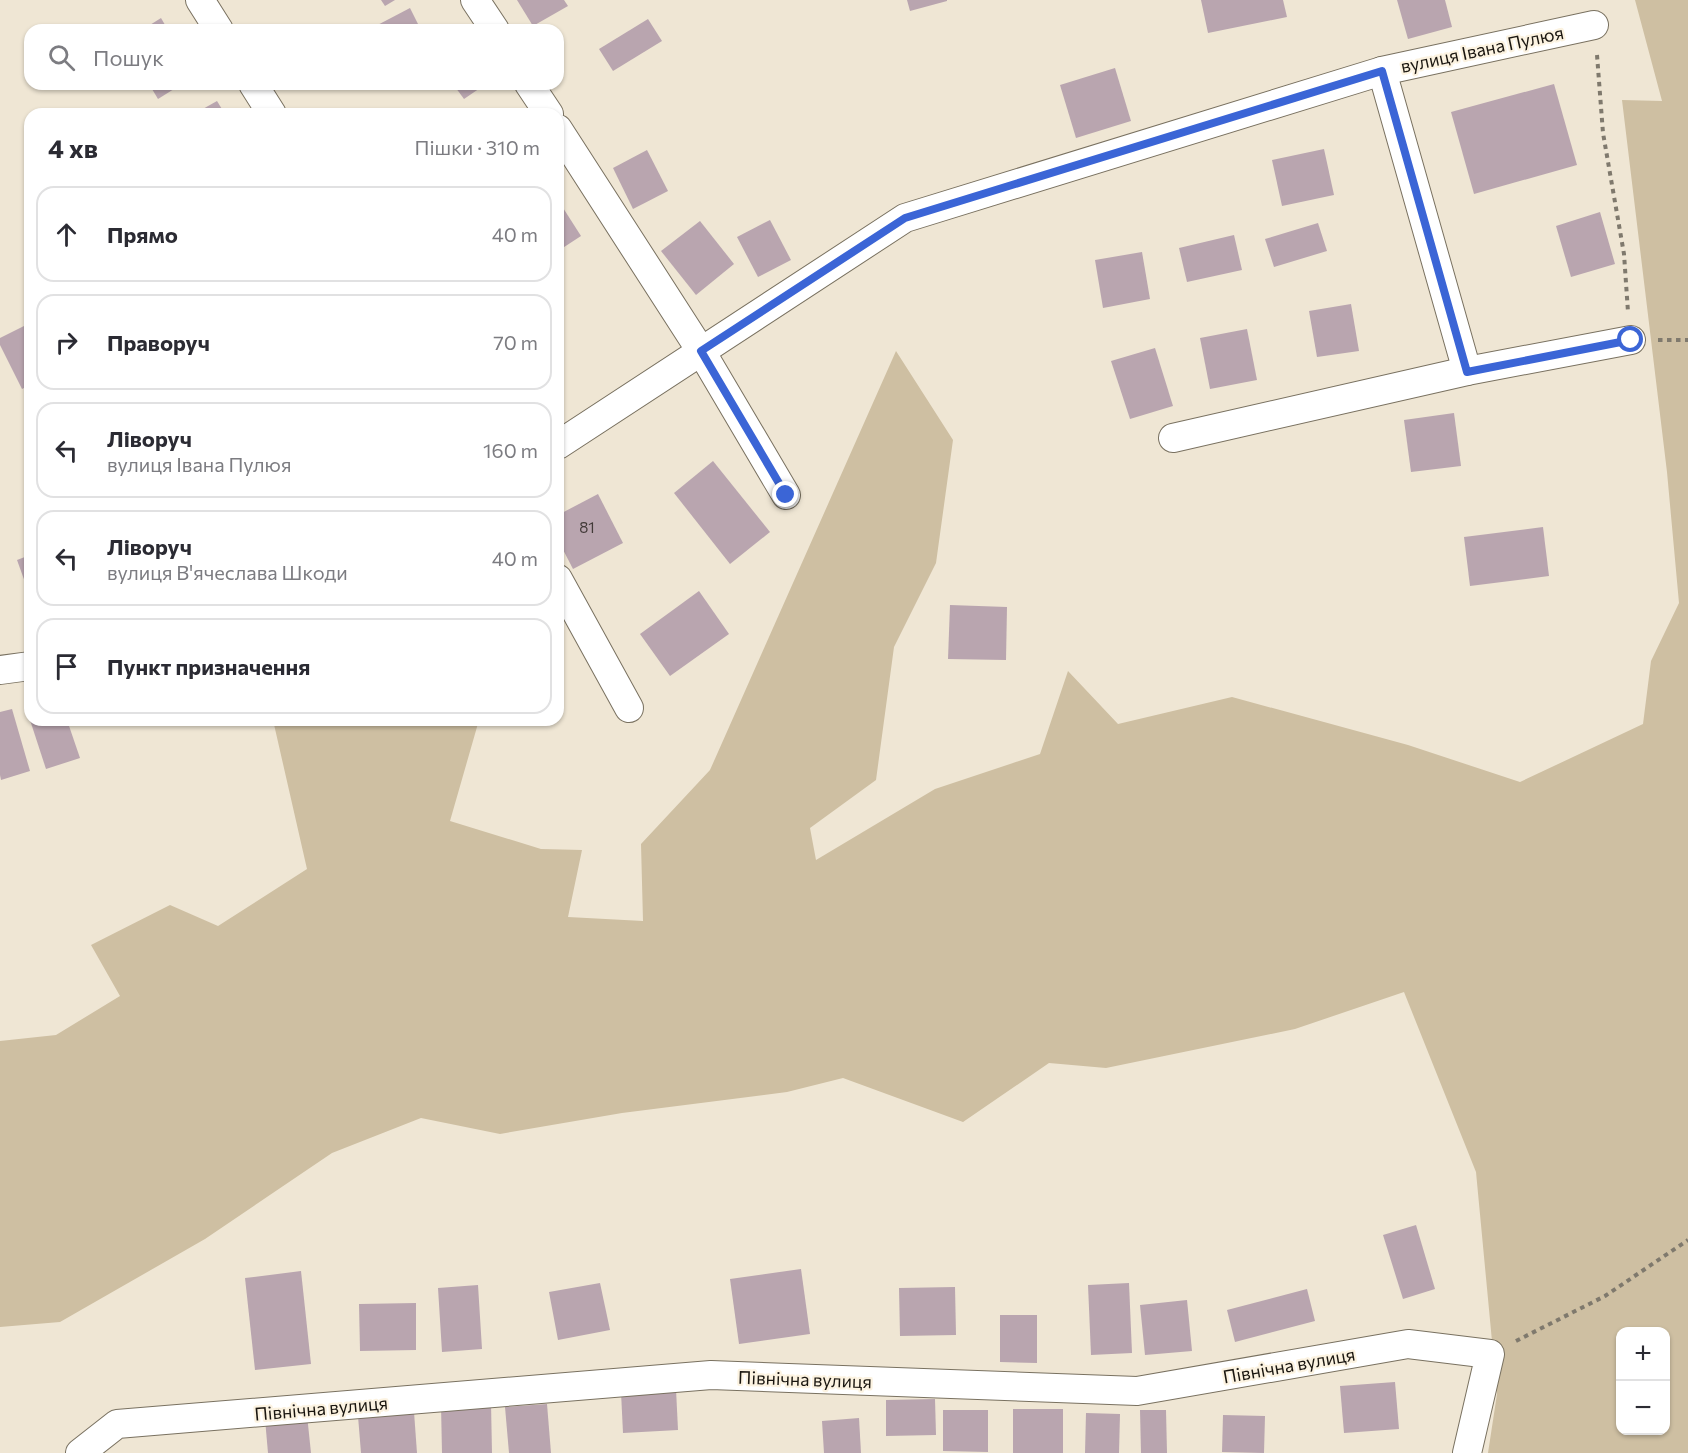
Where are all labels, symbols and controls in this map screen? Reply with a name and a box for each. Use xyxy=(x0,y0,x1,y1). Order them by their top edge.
street label: вулиця Івана Пулюя xyxy=(1399,21,1565,77)
search box xyxy=(24,24,564,90)
icon: search xyxy=(45,41,78,74)
text: Пошук xyxy=(93,44,164,71)
text: 4 хв xyxy=(48,132,98,163)
text: Пішки · 310 m xyxy=(414,135,540,159)
icon: ahead xyxy=(50,218,83,251)
text: Прямо xyxy=(107,221,178,248)
text: 40 m xyxy=(492,222,538,246)
icon: right xyxy=(50,326,83,359)
route start xyxy=(1617,326,1643,352)
text: Праворуч xyxy=(107,329,210,356)
text: 70 m xyxy=(493,330,538,354)
text: Ліворуч xyxy=(107,425,192,452)
icon: left xyxy=(50,434,83,467)
text: 160 m xyxy=(483,438,538,462)
text: вулиця Івана Пулюя xyxy=(107,452,291,476)
route end xyxy=(772,481,798,507)
house number: 81 xyxy=(579,518,595,536)
text: Ліворуч xyxy=(107,533,192,560)
icon: left xyxy=(50,542,83,575)
text: 40 m xyxy=(492,546,538,570)
text: вулиця В'ячеслава Шкоди xyxy=(107,560,348,584)
icon: arrive xyxy=(50,650,83,683)
text: Пункт призначення xyxy=(107,653,310,680)
map controls xyxy=(1616,1327,1670,1435)
button: + xyxy=(1616,1327,1670,1381)
street label: Північна вулиця xyxy=(1221,1343,1357,1387)
street label: Північна вулиця xyxy=(738,1366,872,1392)
button: − xyxy=(1616,1381,1670,1435)
street label: Північна вулиця xyxy=(253,1391,389,1425)

